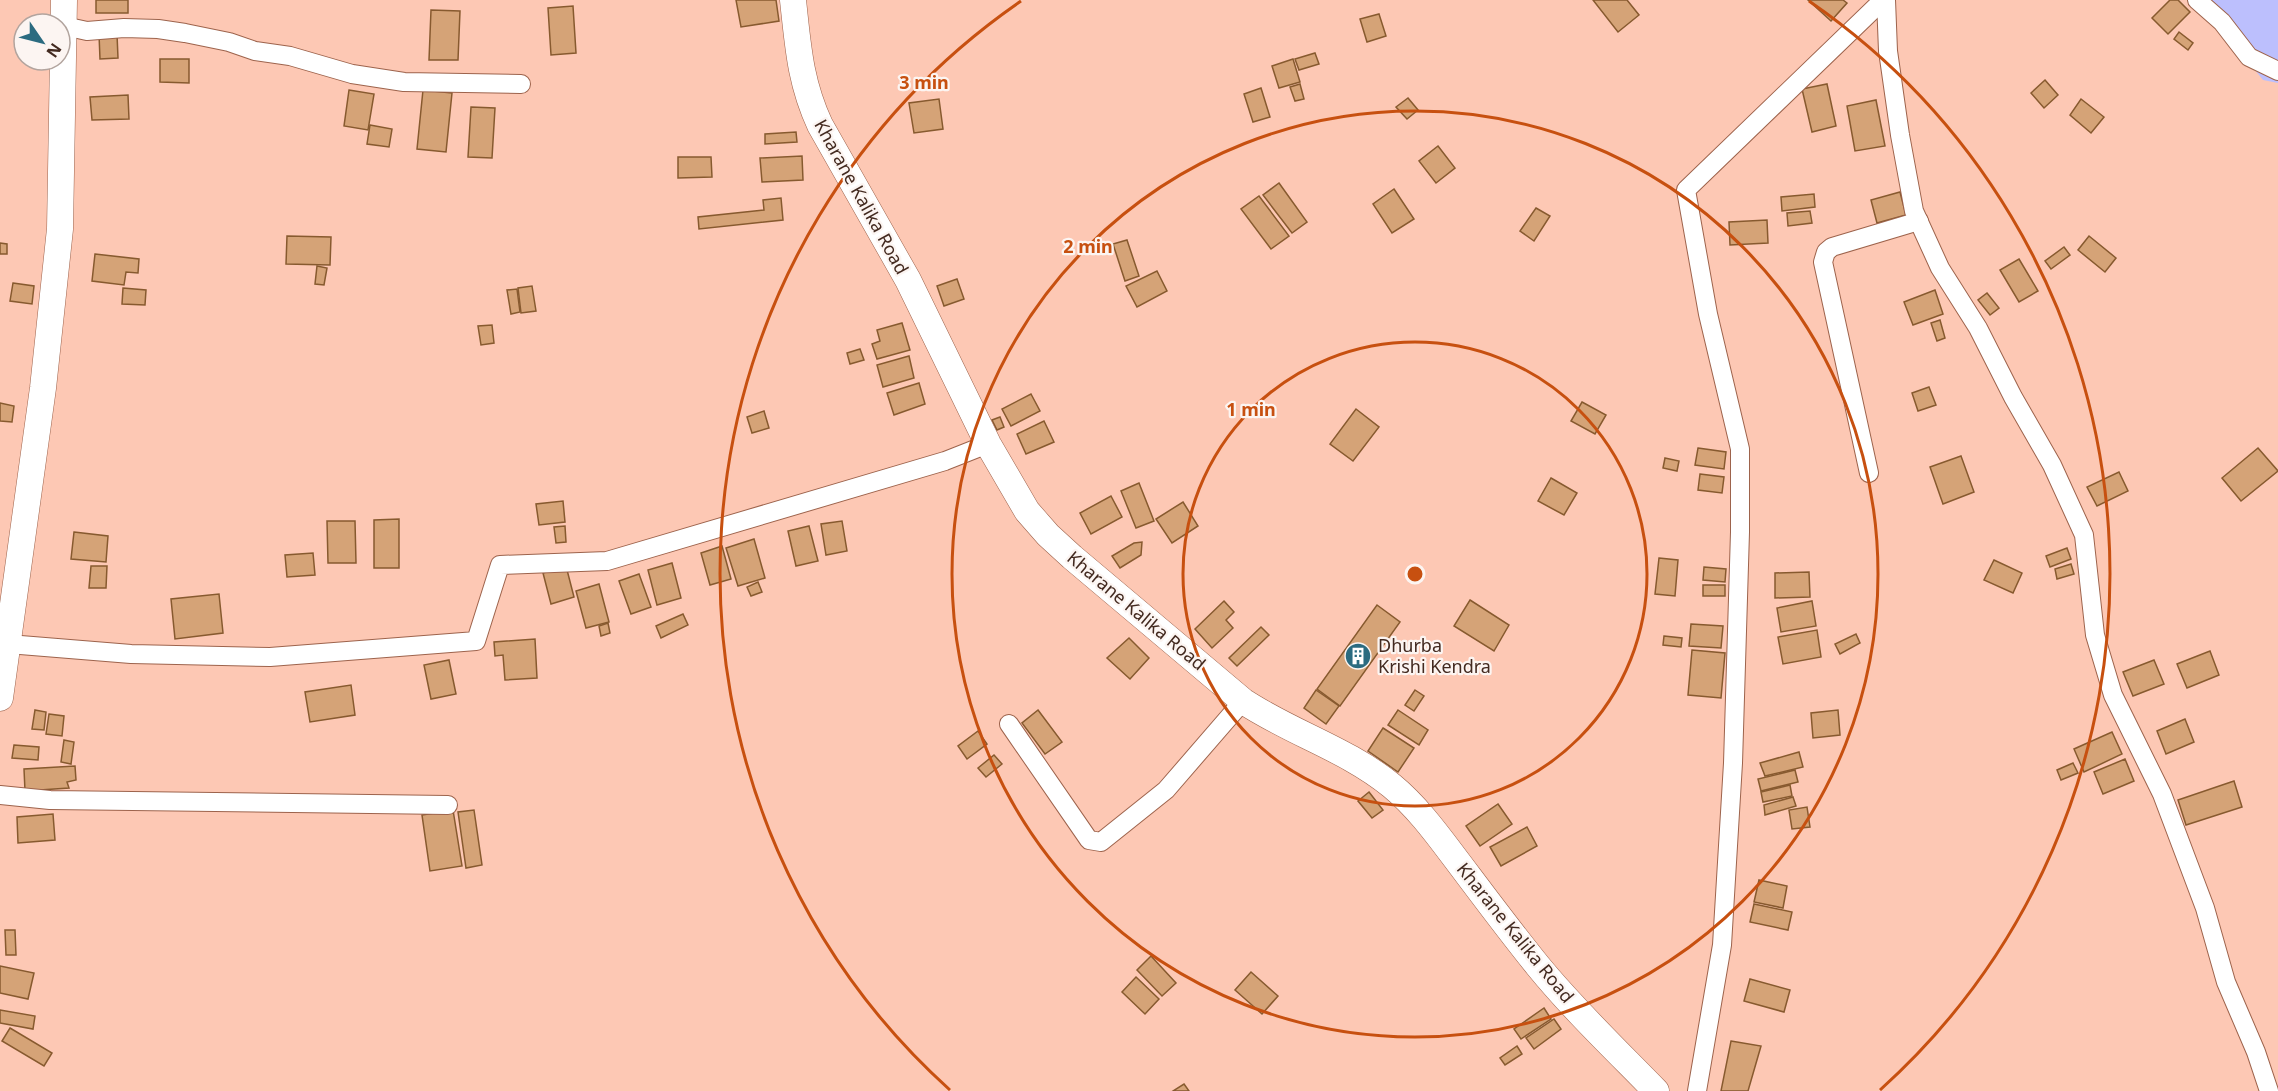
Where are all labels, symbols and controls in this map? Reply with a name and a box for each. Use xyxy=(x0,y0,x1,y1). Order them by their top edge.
north arrow xyxy=(12,12,72,72)
text: N xyxy=(42,39,67,62)
text: 3 min xyxy=(899,70,949,94)
street label: Kharane Kalika Road xyxy=(809,115,914,278)
text: 2 min xyxy=(1063,234,1113,258)
text: 1 min xyxy=(1226,397,1276,421)
street label: Kharane Kalika Road xyxy=(1062,545,1211,675)
centre of rings xyxy=(1405,564,1425,584)
place label: Dhurba Krishi Kendra xyxy=(1378,633,1491,678)
building icon: Dhurba Krishi Kendra xyxy=(1343,641,1373,671)
street label: Kharane Kalika Road xyxy=(1452,857,1580,1007)

